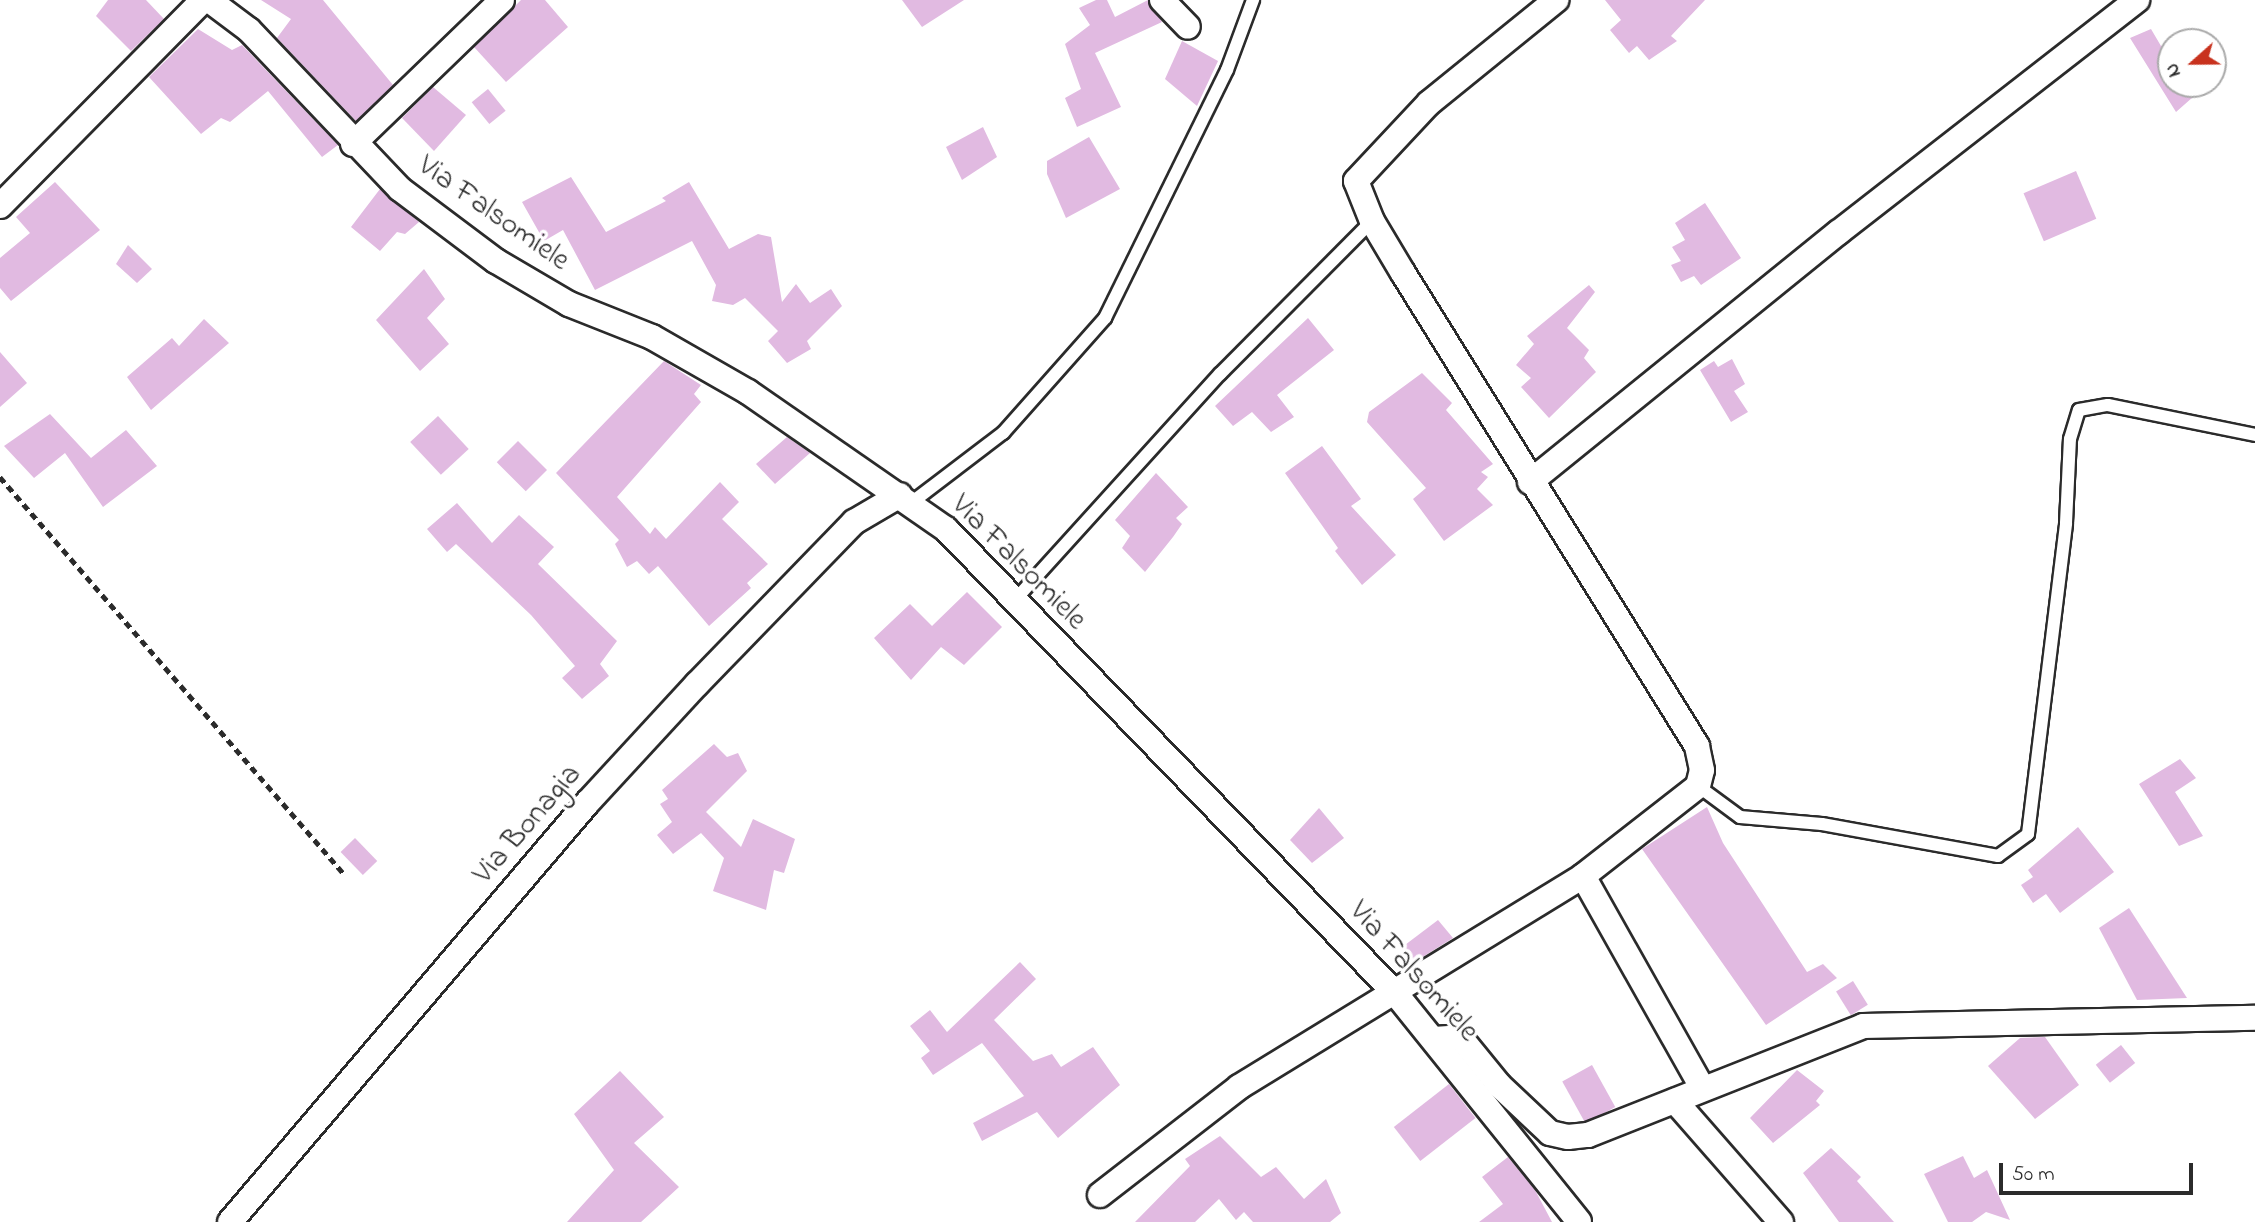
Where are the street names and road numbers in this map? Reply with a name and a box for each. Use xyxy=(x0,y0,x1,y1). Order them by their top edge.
street label: Via Falsomiele xyxy=(410,149,576,279)
street label: Via Falsomiele xyxy=(943,488,1093,638)
street label: Via Bonagia xyxy=(466,758,590,892)
street label: Via Falsomiele xyxy=(1340,894,1486,1050)

